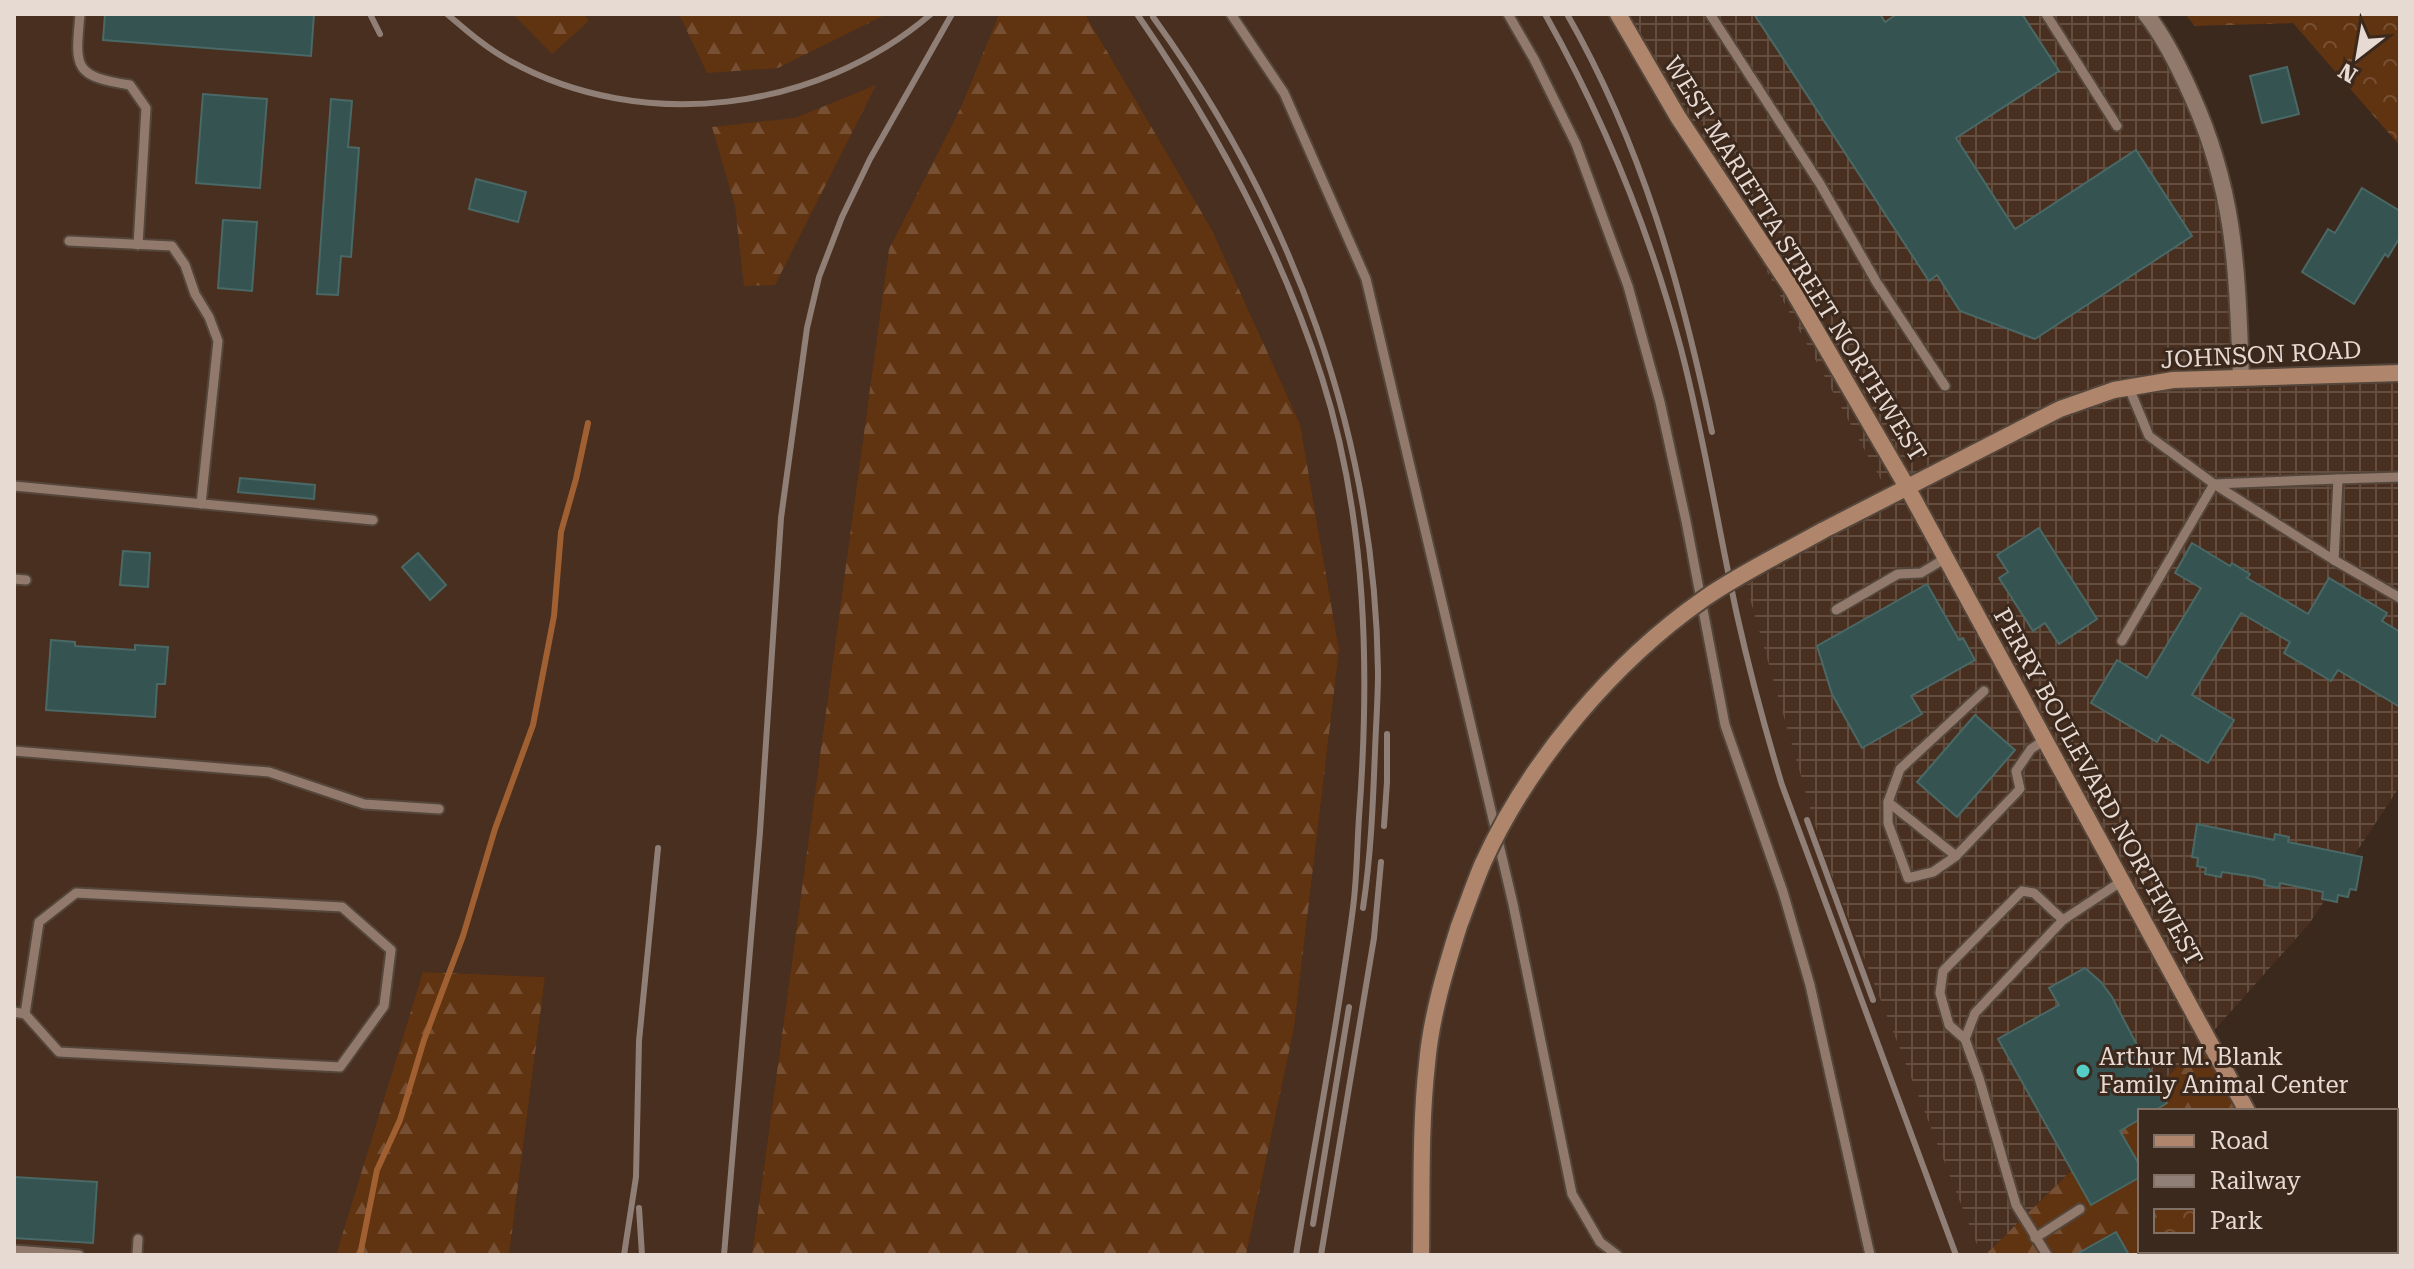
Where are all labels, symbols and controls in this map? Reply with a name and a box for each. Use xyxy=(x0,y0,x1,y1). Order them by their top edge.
north arrow xyxy=(2318,16,2398,96)
street label: WEST MARIETTA STREET NORTHWEST xyxy=(1658,51,1932,467)
text: N xyxy=(2334,58,2362,88)
street label: JOHNSON ROAD xyxy=(2160,336,2362,374)
street label: PERRY BOULEVARD NORTHWEST xyxy=(1988,603,2208,971)
place label: Arthur M. Blank Family Animal Center xyxy=(2099,1043,2349,1099)
marker: Arthur M. Blank Family Animal Center xyxy=(2074,1062,2092,1080)
legend xyxy=(2138,1109,2398,1253)
text: Road xyxy=(2210,1127,2269,1155)
text: Railway xyxy=(2210,1167,2301,1195)
text: Park xyxy=(2210,1207,2263,1235)

